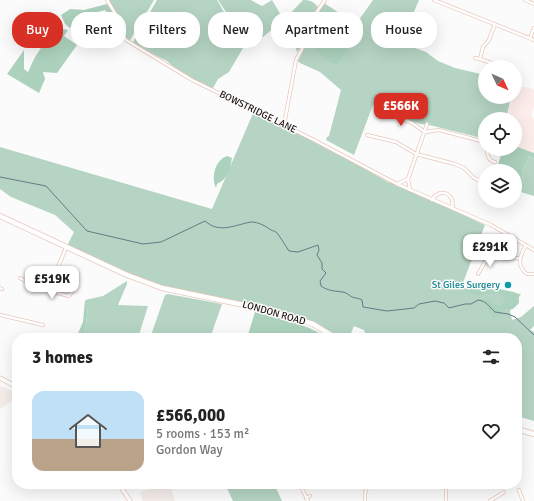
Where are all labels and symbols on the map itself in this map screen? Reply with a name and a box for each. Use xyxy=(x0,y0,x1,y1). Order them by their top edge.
north arrow xyxy=(478,60,522,104)
street label: BOWSTRIDGE LANE xyxy=(217,88,299,136)
pin: £566K xyxy=(373,93,429,127)
pin: £291K xyxy=(462,234,518,268)
pin: £519K xyxy=(24,266,80,300)
place label: St Giles Surgery xyxy=(432,279,500,291)
marker: St Giles Surgery xyxy=(503,280,513,290)
street label: LONDON ROAD xyxy=(241,298,307,328)

